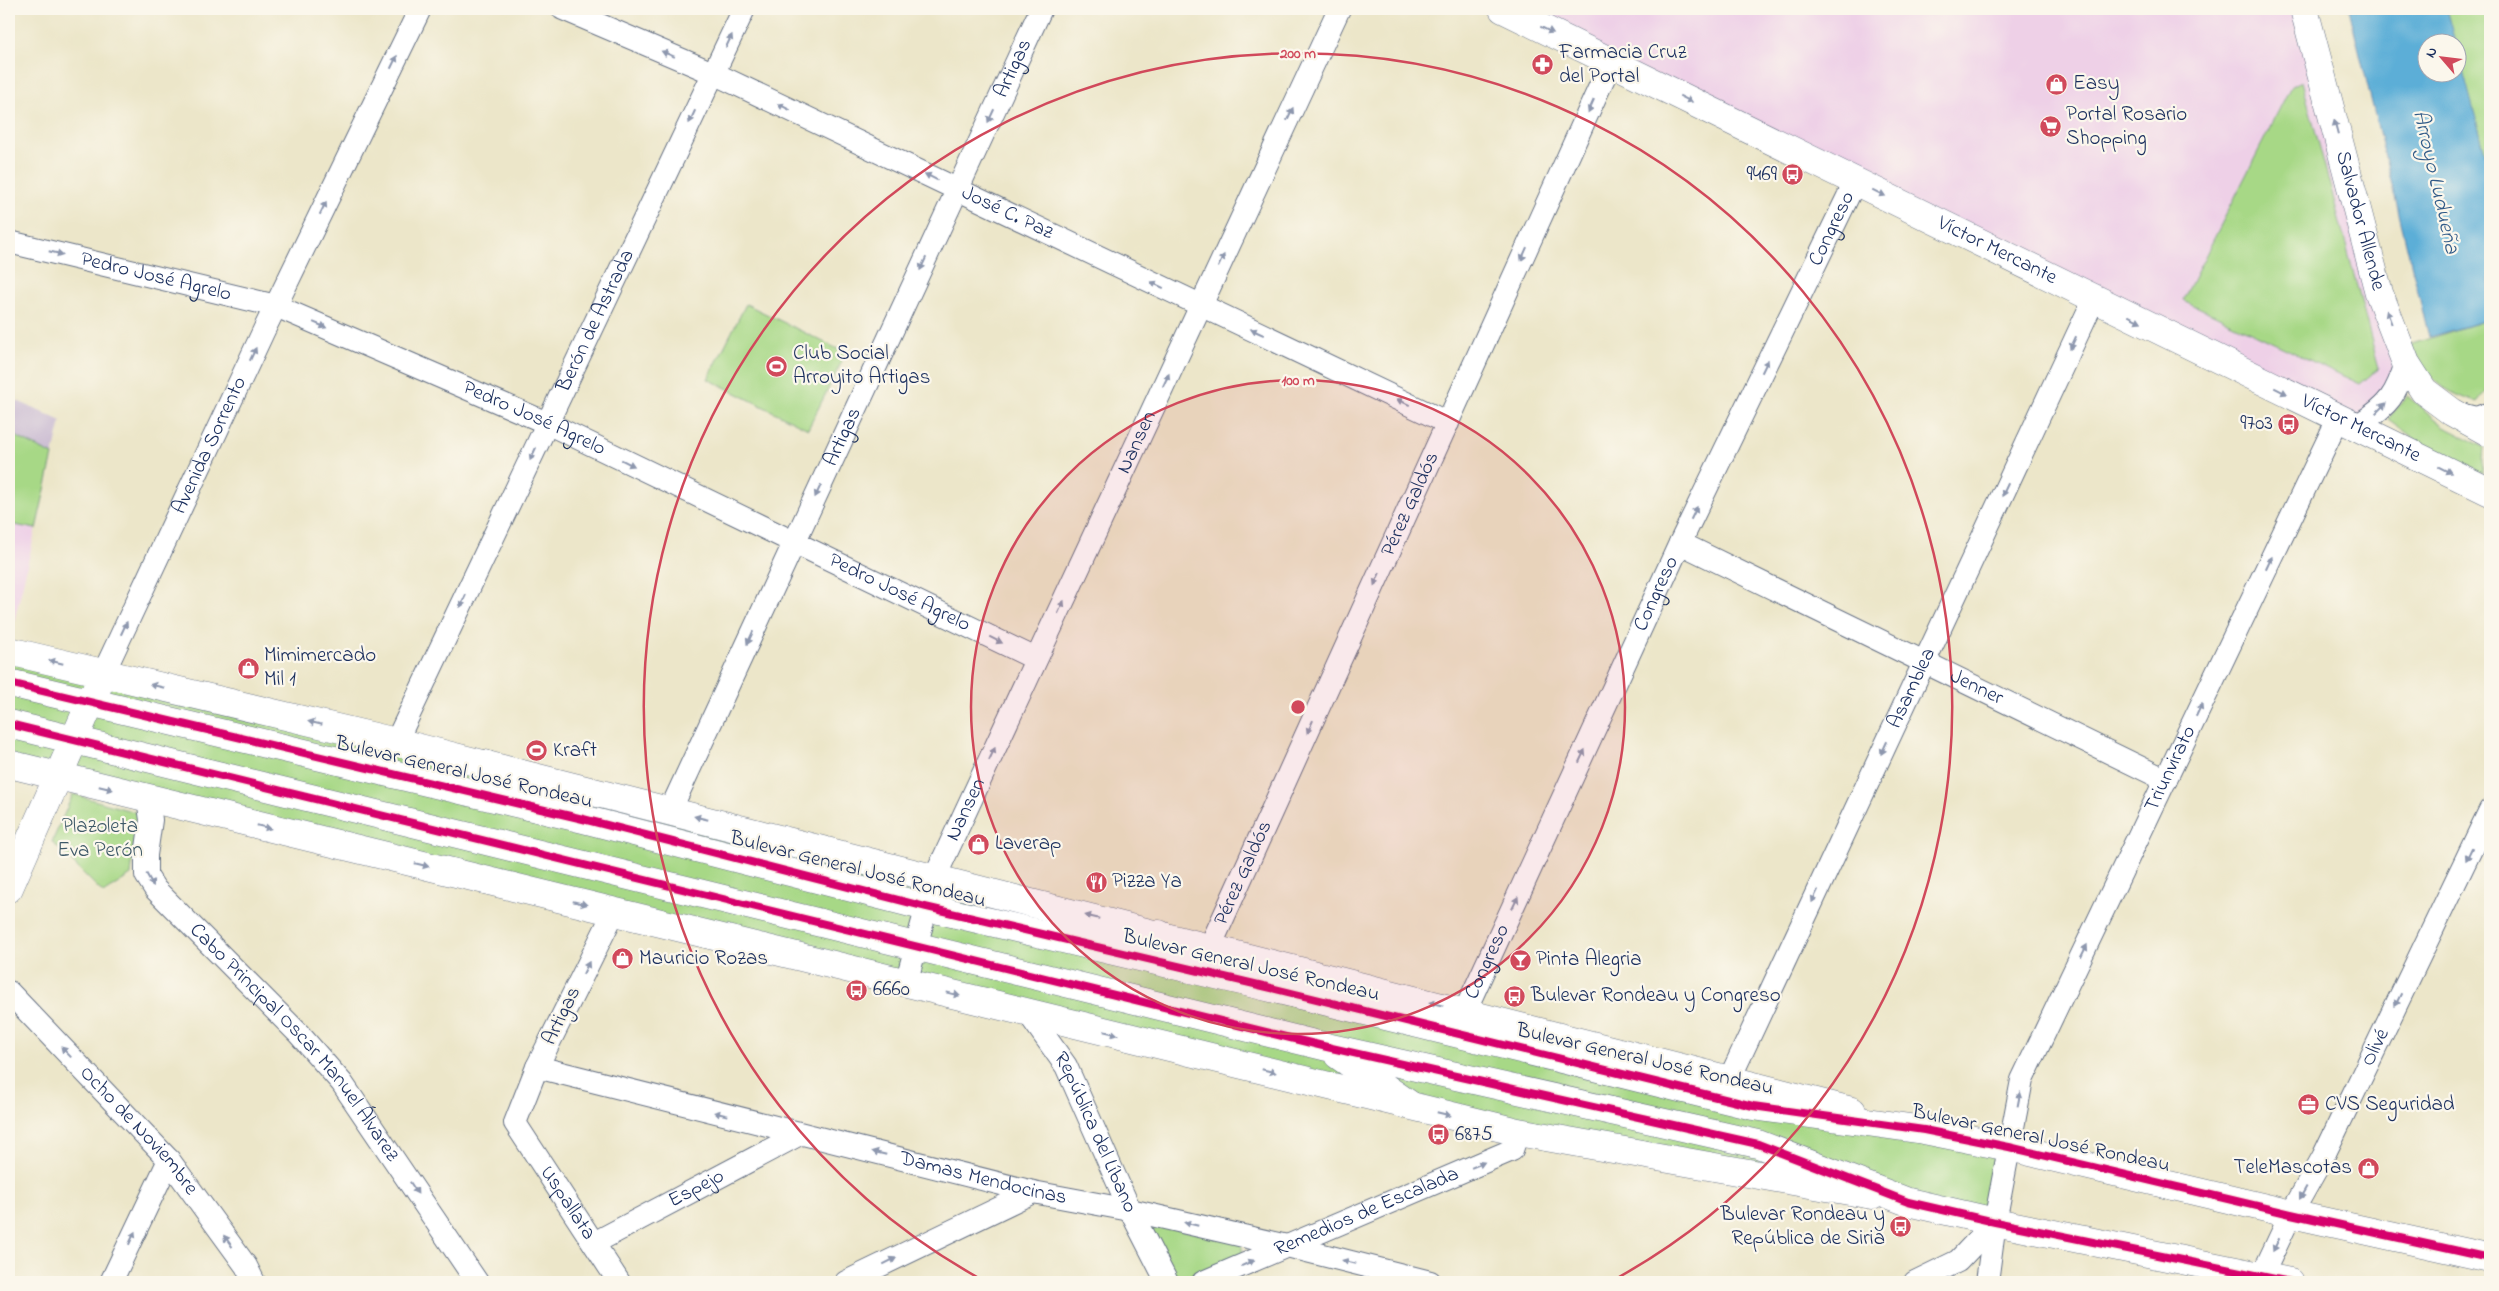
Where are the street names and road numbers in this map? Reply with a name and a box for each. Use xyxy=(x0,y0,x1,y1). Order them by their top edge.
street label: Artigas xyxy=(987,34,1040,103)
street label: Salvador Allende xyxy=(2327,148,2393,294)
street label: José C. Paz xyxy=(956,178,1058,248)
street label: Congreso xyxy=(1801,186,1863,271)
street label: Víctor Mercante xyxy=(1931,208,2063,293)
street label: Pedro José Agrelo xyxy=(77,245,234,310)
street label: Berón de Astrada xyxy=(549,245,643,398)
street label: Avenida Sorrento xyxy=(165,372,255,519)
street label: Pedro José Agrelo xyxy=(458,373,611,464)
street label: Víctor Mercante xyxy=(2295,386,2426,471)
street label: Artigas xyxy=(816,403,870,471)
street label: Nansen xyxy=(1110,406,1165,479)
street label: Pérez Galdós xyxy=(1374,447,1447,561)
street label: Pedro José Agrelo xyxy=(823,546,975,640)
street label: Congreso xyxy=(1626,551,1687,636)
street label: Asamblea xyxy=(1880,643,1944,734)
street label: Jenner xyxy=(1945,662,2009,714)
street label: Triunvirato xyxy=(2137,721,2204,817)
street label: Bulevar General José Rondeau xyxy=(331,729,596,817)
street label: Nansen xyxy=(939,773,994,846)
street label: Pérez Galdós xyxy=(1207,816,1280,930)
street label: Bulevar General José Rondeau xyxy=(726,823,989,916)
street label: Cabo Principal Oscar Manuel Álvarez xyxy=(182,916,406,1168)
street label: Congreso xyxy=(1457,919,1518,1004)
street label: Bulevar General José Rondeau xyxy=(1118,922,1383,1010)
street label: Artigas xyxy=(535,982,591,1051)
street label: Bulevar General José Rondeau xyxy=(1512,1016,1777,1104)
street label: Olivé xyxy=(2354,1023,2398,1071)
street label: República del Líbano xyxy=(1046,1046,1145,1218)
street label: Ocho de Noviembre xyxy=(72,1059,205,1202)
street label: Bulevar General José Rondeau xyxy=(1908,1097,2173,1181)
street label: Damas Mendocinas xyxy=(895,1144,1069,1213)
street label: Remedios de Escalada xyxy=(1270,1159,1464,1265)
street label: Uspallata xyxy=(532,1160,603,1246)
street label: Espejo xyxy=(663,1162,730,1216)

